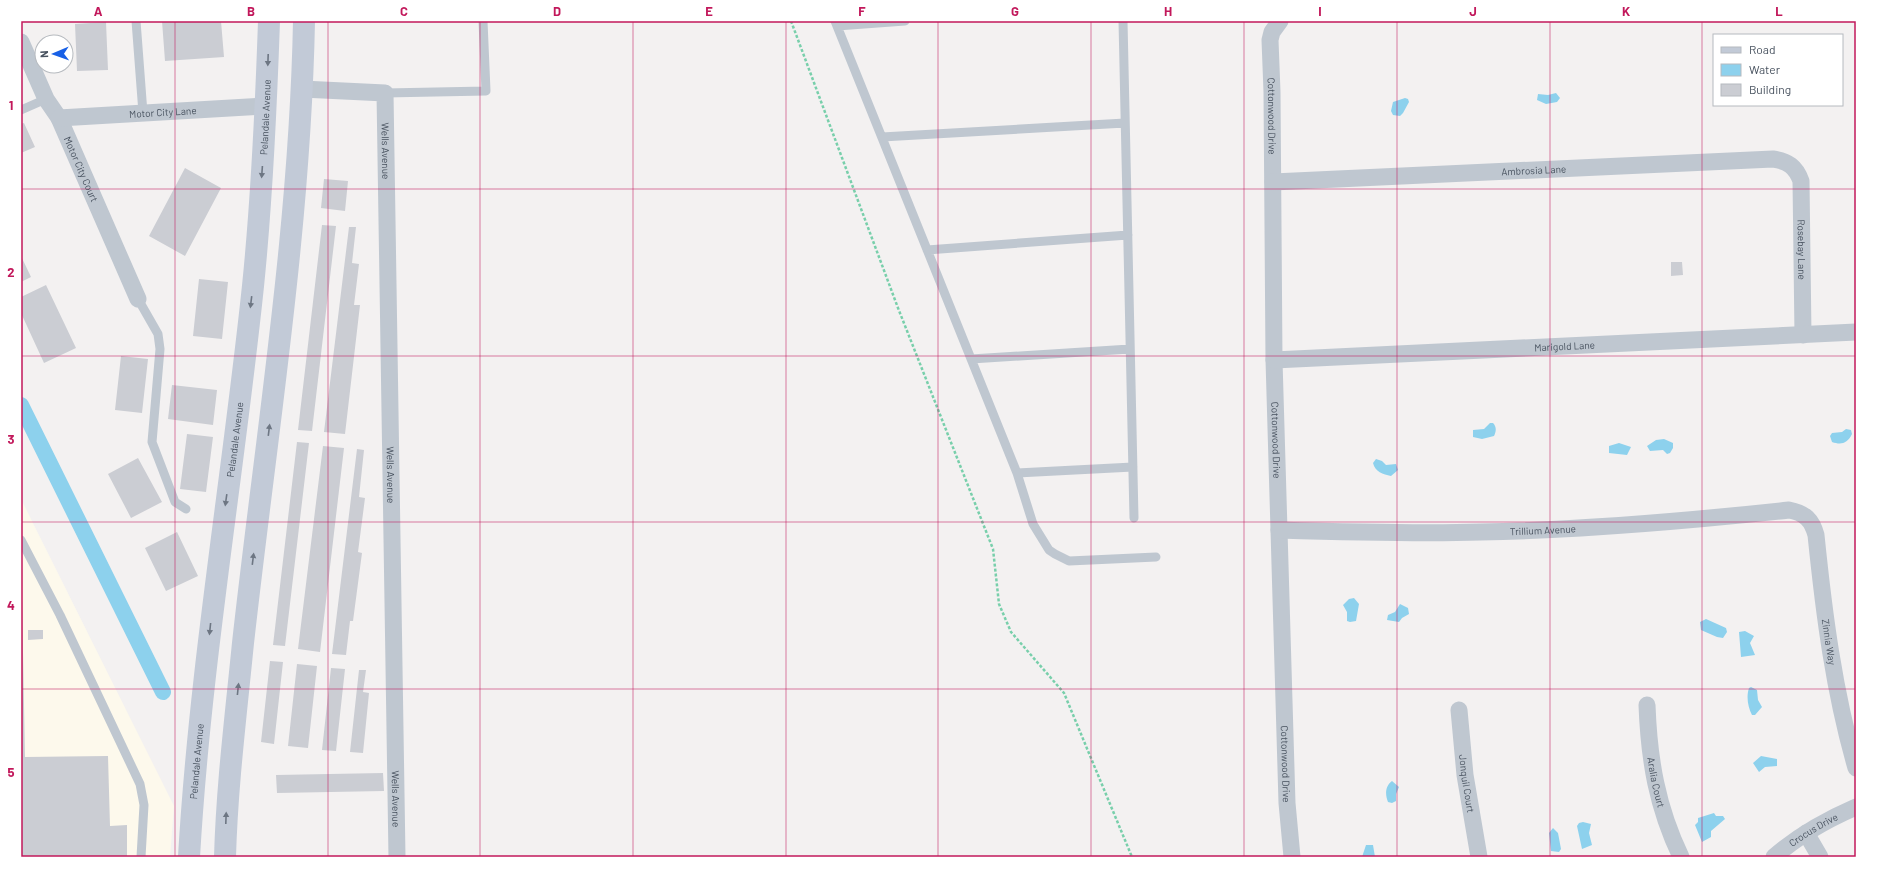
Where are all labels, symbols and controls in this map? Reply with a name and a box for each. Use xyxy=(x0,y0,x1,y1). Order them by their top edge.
text: A xyxy=(94,3,103,19)
text: B xyxy=(247,3,255,19)
text: C xyxy=(400,3,408,19)
text: D xyxy=(553,3,561,19)
text: E xyxy=(705,3,713,19)
text: F xyxy=(858,3,866,19)
text: G xyxy=(1011,3,1019,19)
text: H xyxy=(1164,3,1172,19)
text: I xyxy=(1318,3,1322,19)
text: J xyxy=(1469,3,1477,19)
text: K xyxy=(1622,3,1630,19)
text: L xyxy=(1775,3,1783,19)
north arrow xyxy=(34,34,74,74)
legend xyxy=(1713,34,1843,106)
text: Road xyxy=(1749,42,1776,56)
text: N xyxy=(37,50,50,58)
one-way arrow xyxy=(265,54,271,67)
text: Water xyxy=(1749,62,1781,76)
street label: Cottonwood Drive xyxy=(1265,77,1278,155)
street label: Pelandale Avenue xyxy=(257,79,273,155)
text: Building xyxy=(1749,82,1791,96)
text: 1 xyxy=(9,97,13,113)
street label: Motor City Lane xyxy=(129,104,197,120)
street label: Wells Avenue xyxy=(379,122,392,179)
street label: Motor City Court xyxy=(62,134,101,204)
street label: Ambrosia Lane xyxy=(1501,163,1566,177)
one-way arrow xyxy=(258,166,265,179)
street label: Rosebay Lane xyxy=(1795,219,1808,280)
text: 2 xyxy=(7,264,15,280)
one-way arrow xyxy=(248,296,254,308)
street label: Marigold Lane xyxy=(1534,339,1595,353)
street label: Pelandale Avenue xyxy=(224,401,245,478)
street label: Cottonwood Drive xyxy=(1269,401,1283,479)
one-way arrow xyxy=(266,424,272,437)
text: 3 xyxy=(7,431,15,447)
street label: Wells Avenue xyxy=(385,446,397,503)
one-way arrow xyxy=(223,494,229,506)
street label: Trillium Avenue xyxy=(1510,522,1576,537)
one-way arrow xyxy=(250,553,256,566)
text: 4 xyxy=(7,597,15,613)
street label: Zinnia Way xyxy=(1820,618,1839,666)
one-way arrow xyxy=(207,623,213,635)
one-way arrow xyxy=(235,683,242,695)
street label: Pelandale Avenue xyxy=(187,723,206,800)
street label: Cottonwood Drive xyxy=(1279,725,1293,803)
street label: Jonquil Court xyxy=(1457,754,1477,814)
street label: Aralia Court xyxy=(1645,756,1668,809)
text: 5 xyxy=(7,764,15,780)
street label: Wells Avenue xyxy=(390,770,403,827)
street label: Crocus Drive xyxy=(1786,810,1840,849)
one-way arrow xyxy=(223,811,229,824)

